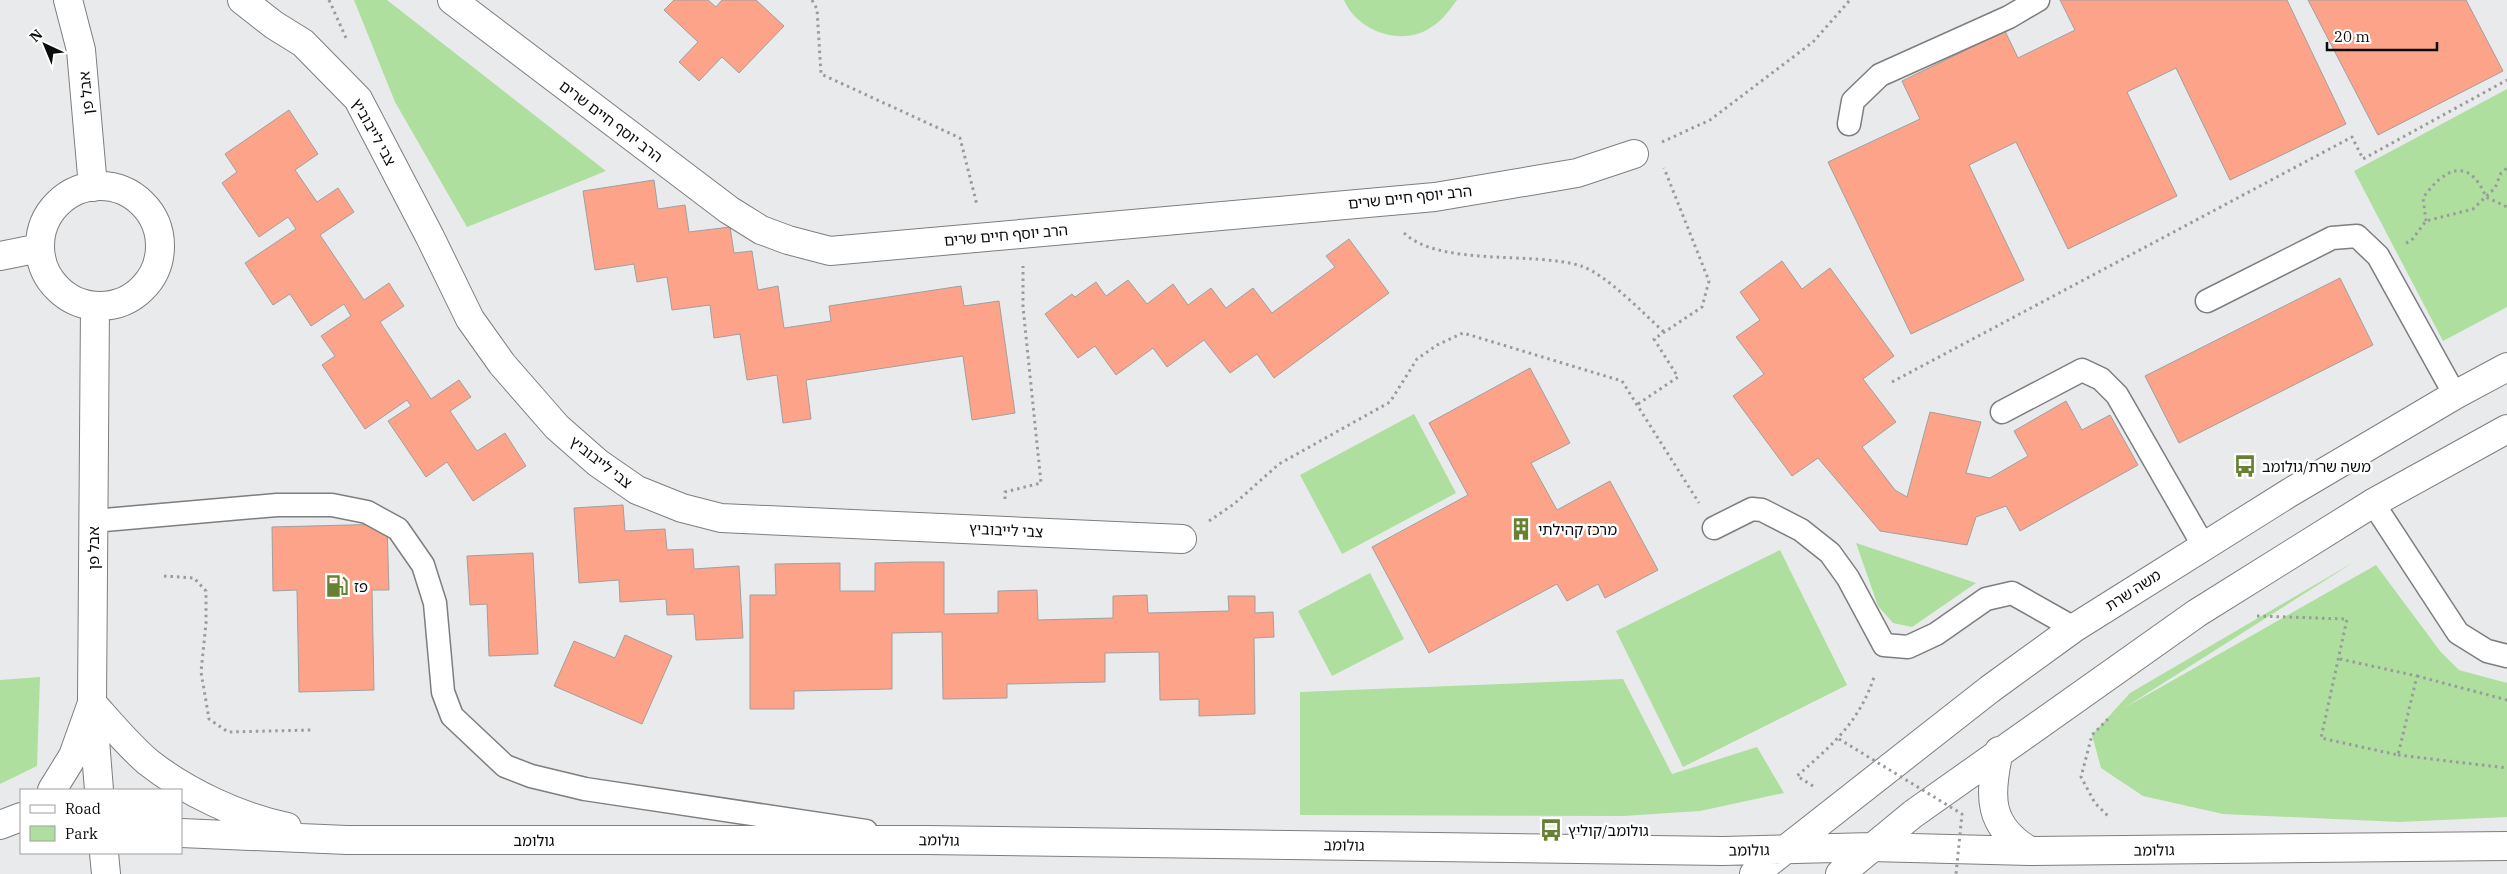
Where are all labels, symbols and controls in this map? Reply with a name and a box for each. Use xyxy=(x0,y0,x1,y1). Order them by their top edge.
north arrow xyxy=(20,20,70,70)
scale bar xyxy=(2327,20,2437,52)
text: N xyxy=(26,25,46,46)
text: 20 m xyxy=(2334,27,2370,46)
street label: אבל פן xyxy=(74,70,98,116)
street label: הרב יוסף חיים שרים xyxy=(556,76,666,166)
street label: צבי לייבוביץ xyxy=(348,95,400,169)
street label: הרב יוסף חיים שרים xyxy=(1347,181,1473,213)
street label: הרב יוסף חיים שרים xyxy=(943,220,1069,250)
street label: צבי לייבוביץ xyxy=(566,432,636,492)
bus stop icon: משה שרת/גולומב xyxy=(2232,453,2258,479)
place label: משה שרת/גולומב xyxy=(2262,457,2371,476)
building icon: מרכז קהילתי xyxy=(1508,516,1534,542)
street label: צבי לייבוביץ xyxy=(968,519,1044,541)
place label: מרכז קהילתי xyxy=(1538,520,1617,539)
street label: אבל פן xyxy=(84,526,103,570)
street label: משה שרת xyxy=(2102,565,2164,615)
fuel station icon: פז xyxy=(324,573,350,599)
place label: פז xyxy=(354,577,368,596)
legend xyxy=(20,789,182,854)
text: Road xyxy=(65,799,101,818)
bus stop icon: גולומב/קוליץ xyxy=(1538,817,1564,843)
place label: גולומב/קוליץ xyxy=(1568,821,1649,840)
text: Park xyxy=(65,824,98,843)
street label: גולומב xyxy=(918,830,960,850)
street label: גולומב xyxy=(514,831,555,850)
street label: גולומב xyxy=(1323,835,1365,855)
street label: גולומב xyxy=(1728,840,1770,860)
street label: גולומב xyxy=(2133,840,2175,860)

